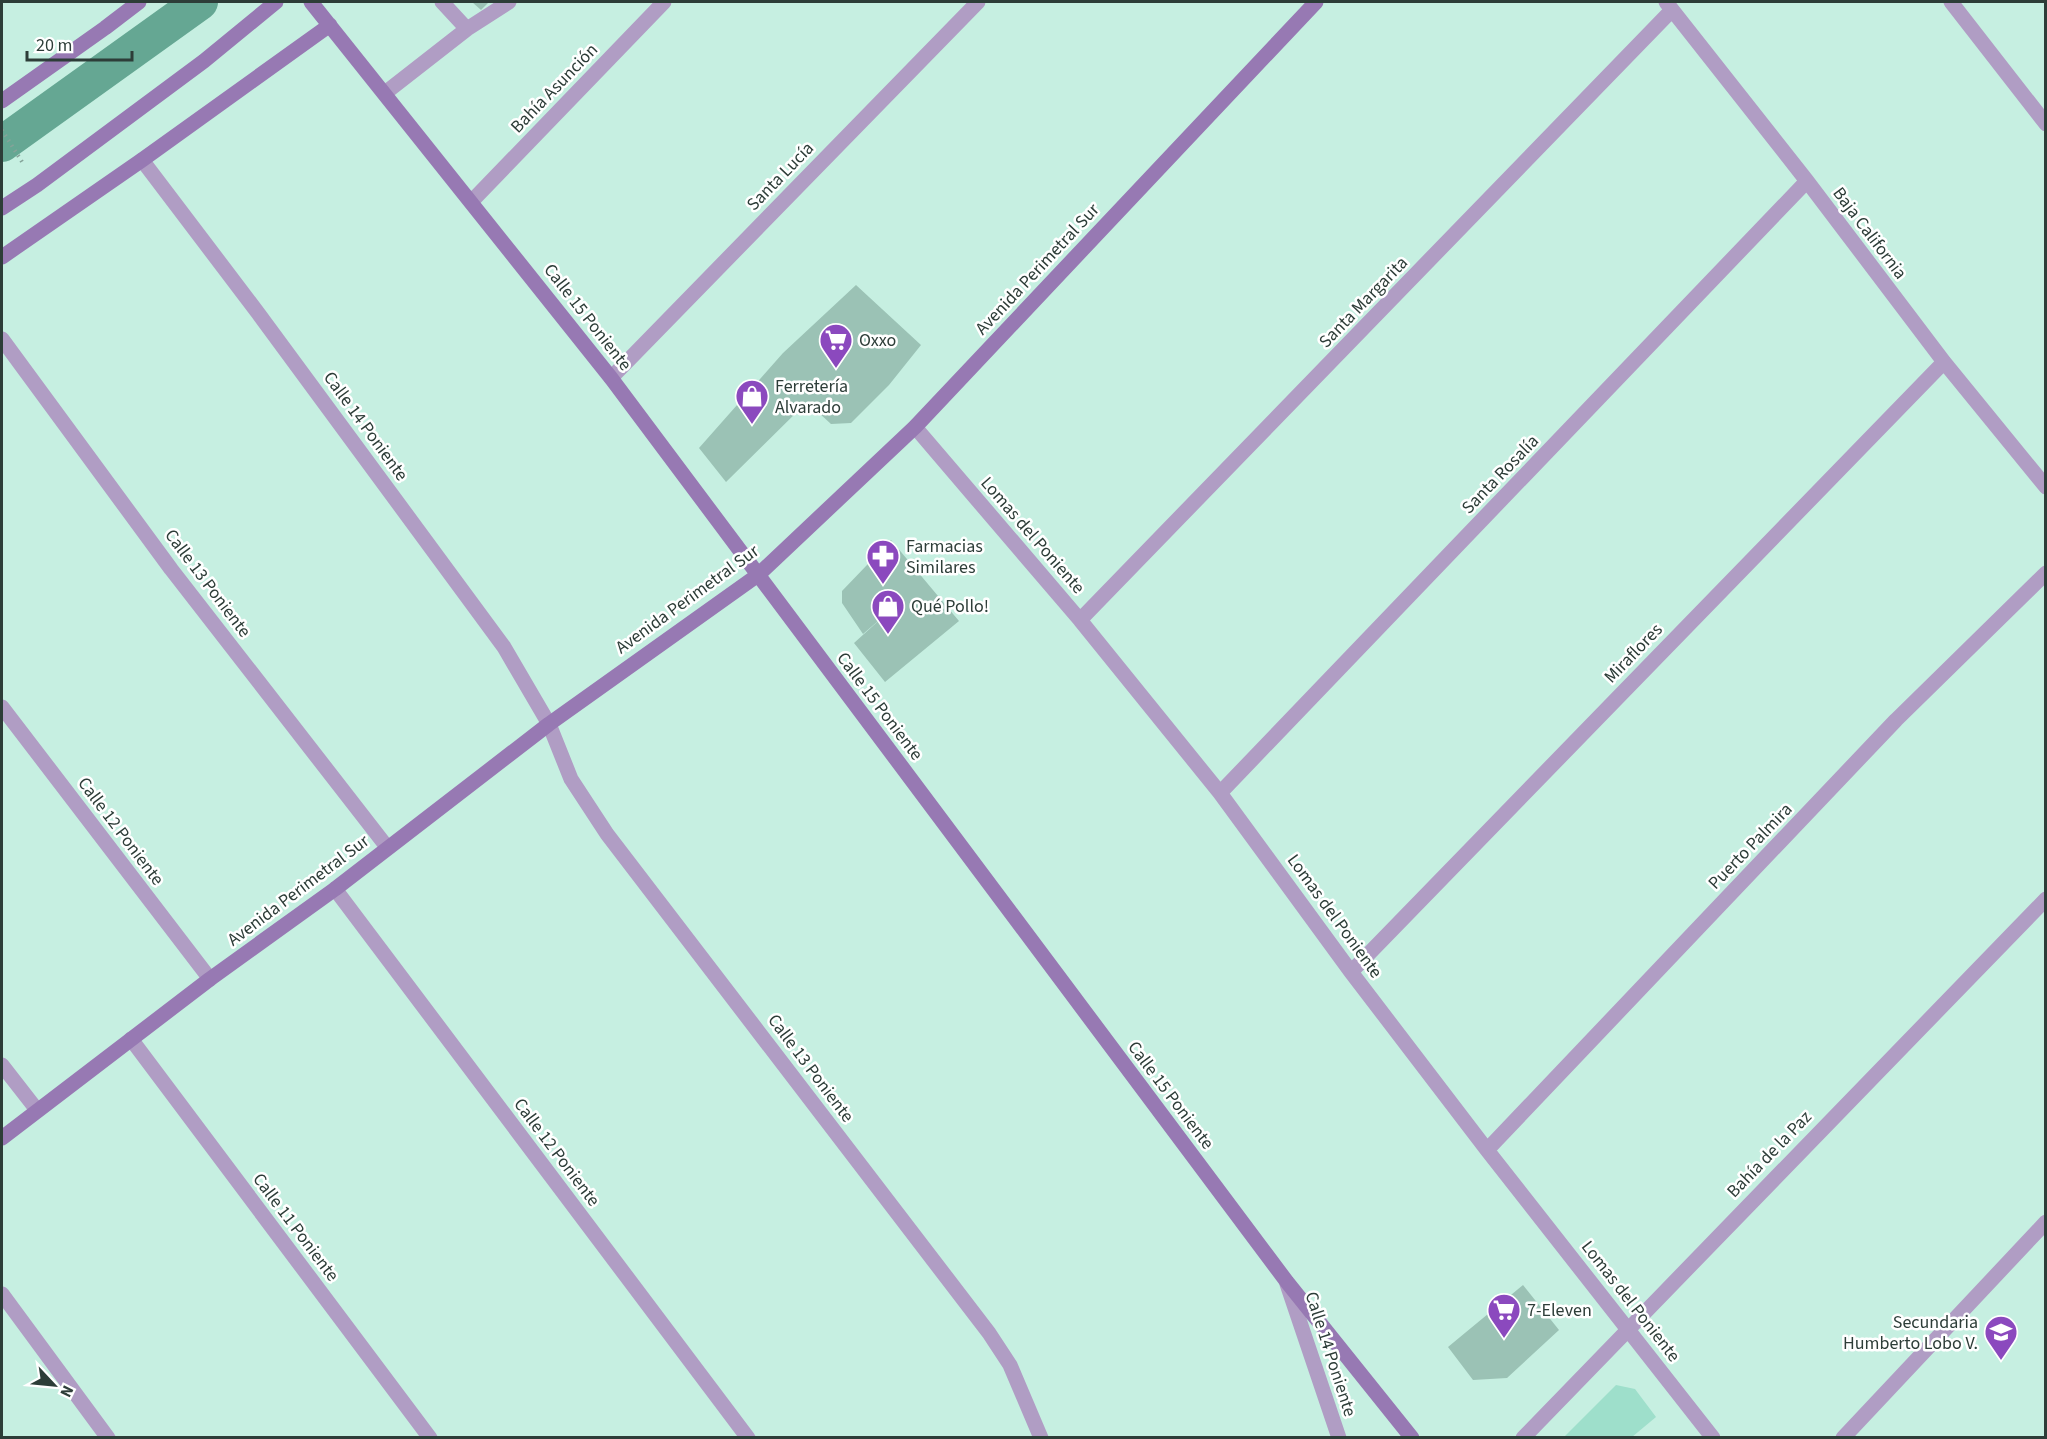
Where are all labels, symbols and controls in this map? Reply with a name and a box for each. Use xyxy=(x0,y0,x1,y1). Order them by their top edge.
scale bar xyxy=(27,24,132,62)
text: 20 m xyxy=(36,33,72,58)
street label: Bahía Asunción xyxy=(505,38,604,139)
street label: Santa Lucía xyxy=(741,136,820,216)
street label: Baja California xyxy=(1827,182,1913,285)
street label: Avenida Perimetral Sur xyxy=(970,197,1106,341)
street label: Santa Margarita xyxy=(1313,251,1413,354)
street label: Calle 15 Poniente xyxy=(538,258,637,376)
supermarket icon: Oxxo xyxy=(818,322,854,369)
place label: Oxxo xyxy=(859,328,896,353)
street label: Calle 14 Poniente xyxy=(317,366,414,486)
place label: Ferretería Alvarado xyxy=(775,374,848,420)
shop icon: Ferretería Alvarado xyxy=(734,378,770,425)
street label: Santa Rosalía xyxy=(1456,429,1545,519)
street label: Lomas del Poniente xyxy=(975,471,1091,599)
street label: Calle 13 Poniente xyxy=(159,524,257,643)
place label: Farmacias Similares xyxy=(906,534,983,580)
street label: Avenida Perimetral Sur xyxy=(610,538,765,660)
pharmacy icon: Farmacias Similares xyxy=(865,538,901,585)
shop icon: Qué Pollo! xyxy=(870,588,906,635)
place label: Qué Pollo! xyxy=(911,594,989,619)
street label: Miraflores xyxy=(1598,618,1668,689)
street label: Calle 15 Poniente xyxy=(831,647,929,766)
street label: Calle 12 Poniente xyxy=(72,772,170,891)
street label: Puerto Palmira xyxy=(1703,797,1798,895)
street label: Avenida Perimetral Sur xyxy=(222,828,375,952)
street label: Lomas del Poniente xyxy=(1281,849,1388,984)
street label: Calle 13 Poniente xyxy=(762,1009,860,1128)
street label: Calle 15 Poniente xyxy=(1122,1036,1220,1155)
street label: Calle 12 Poniente xyxy=(508,1093,606,1212)
street label: Bahía de la Paz xyxy=(1721,1105,1818,1203)
street label: Calle 11 Poniente xyxy=(247,1168,345,1287)
street label: Lomas del Poniente xyxy=(1575,1235,1686,1367)
street label: Calle 14 Poniente xyxy=(1299,1289,1363,1420)
supermarket icon: 7-Eleven xyxy=(1486,1292,1522,1339)
place label: 7-Eleven xyxy=(1527,1298,1592,1323)
place label: Secundaria Humberto Lobo V. xyxy=(1843,1310,1978,1356)
school or university icon: Secundaria Humberto Lobo V. xyxy=(1983,1314,2019,1361)
north arrow xyxy=(24,1355,84,1415)
text: N xyxy=(54,1382,79,1401)

